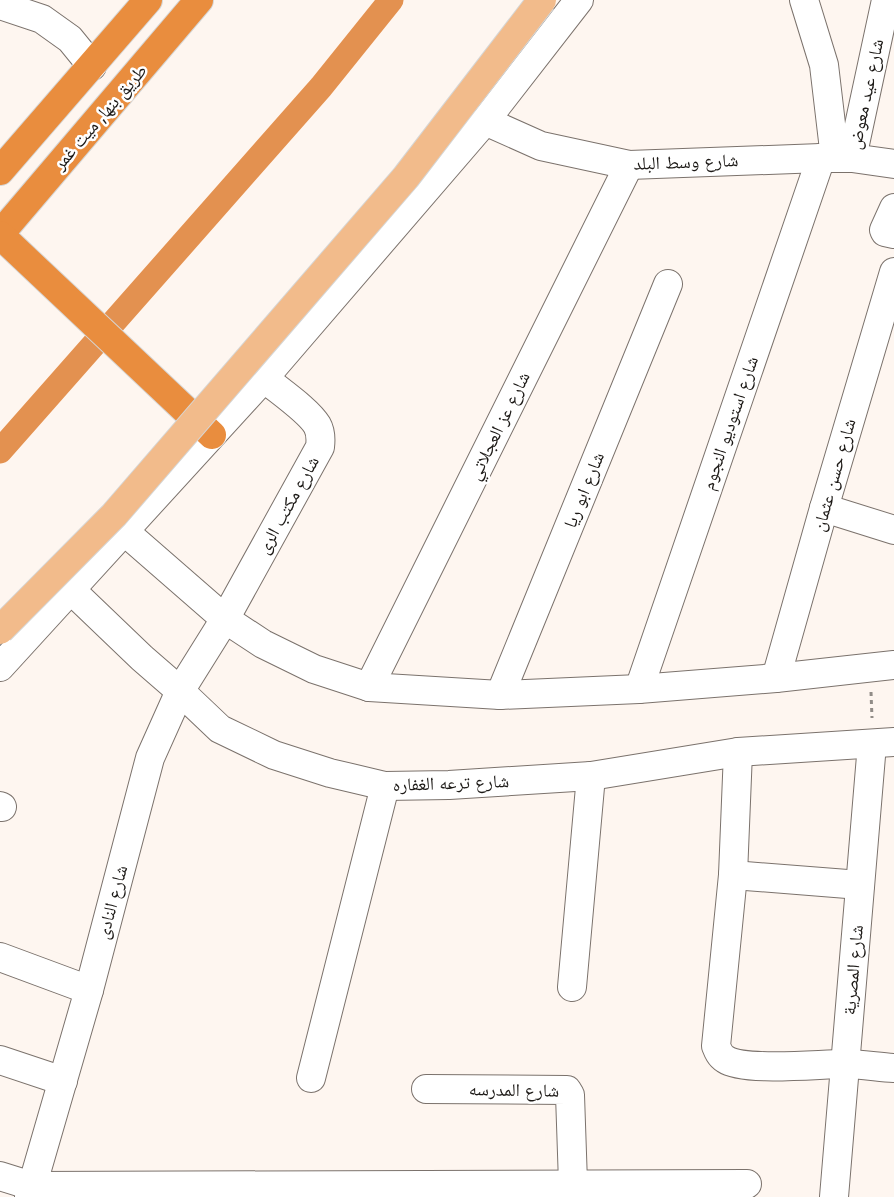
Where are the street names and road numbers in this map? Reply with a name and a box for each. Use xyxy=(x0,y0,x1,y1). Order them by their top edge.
street label: شارع عيد معوض xyxy=(844,37,888,151)
street label: طريق بنها, ميت غمر xyxy=(48,60,152,175)
street label: شارع وسط البلد xyxy=(633,149,739,175)
street label: شارع استوديو النجوم xyxy=(697,353,764,493)
street label: شارع عز العجلاتي xyxy=(463,368,538,485)
street label: شارع حسن عثمان xyxy=(807,416,861,534)
street label: شارع ابو ريا xyxy=(559,449,609,531)
street label: شارع مكتب الرى xyxy=(252,452,324,558)
street label: شارع ترعه الغفاره xyxy=(392,770,510,796)
street label: شارع النادى xyxy=(92,863,132,941)
street label: شارع المصرية xyxy=(838,924,868,1016)
street label: شارع المدرسه xyxy=(469,1078,559,1102)

